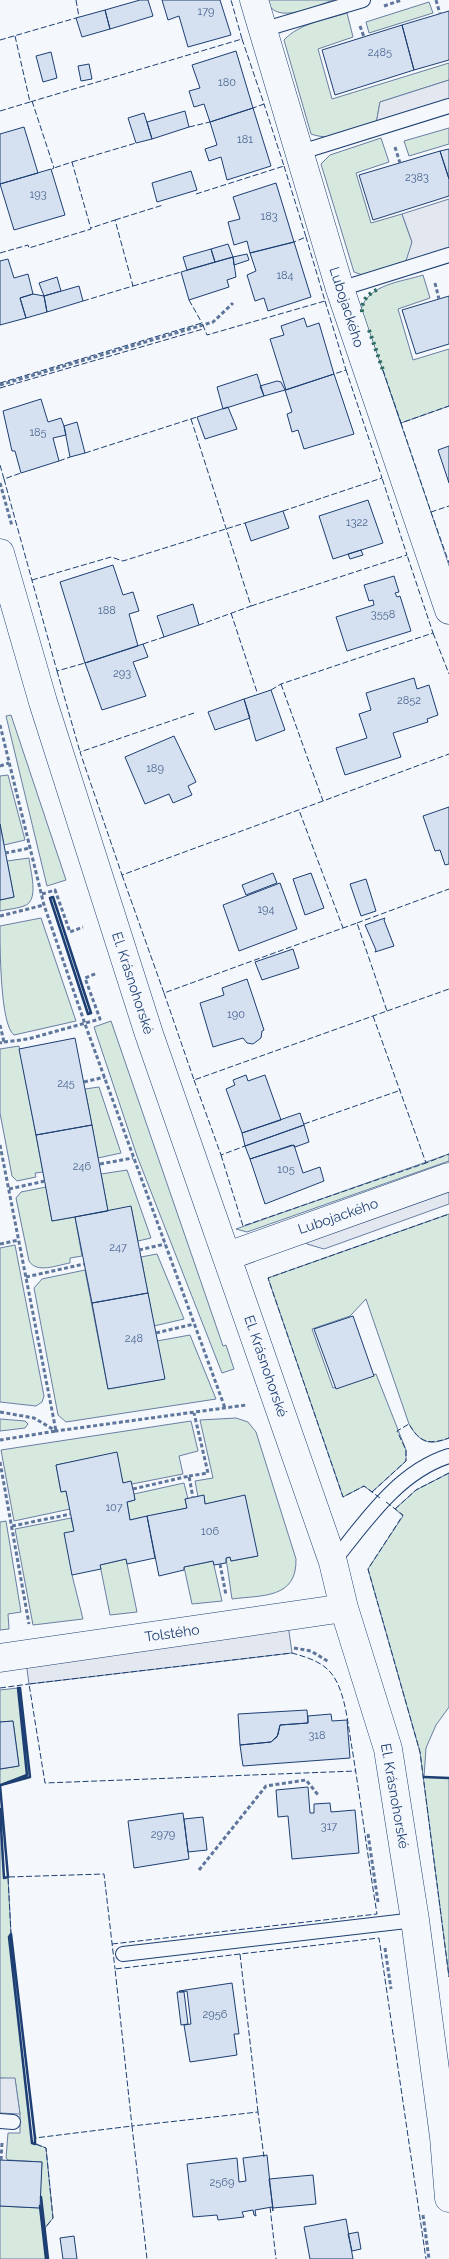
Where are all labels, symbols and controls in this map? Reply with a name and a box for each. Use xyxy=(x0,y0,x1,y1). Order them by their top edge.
house number: 179 xyxy=(198,5,214,18)
house number: 2485 xyxy=(368,46,392,59)
house number: 180 xyxy=(218,76,236,89)
house number: 181 xyxy=(237,133,253,146)
house number: 2383 xyxy=(405,171,429,184)
house number: 193 xyxy=(29,188,47,201)
house number: 183 xyxy=(260,210,278,223)
street label: Lubojackého xyxy=(326,265,368,349)
house number: 184 xyxy=(276,269,294,282)
house number: 185 xyxy=(29,426,47,439)
house number: 1322 xyxy=(346,516,368,529)
house number: 188 xyxy=(98,604,116,617)
house number: 3558 xyxy=(371,608,395,621)
house number: 293 xyxy=(113,667,131,680)
house number: 2852 xyxy=(397,694,421,707)
house number: 189 xyxy=(146,762,164,775)
house number: 194 xyxy=(257,903,275,916)
street label: El. Krásnohorské xyxy=(109,930,157,1036)
house number: 190 xyxy=(227,1008,245,1021)
house number: 245 xyxy=(57,1077,75,1090)
house number: 246 xyxy=(73,1160,92,1173)
house number: 105 xyxy=(277,1163,295,1176)
street label: Lubojackého xyxy=(296,1195,380,1237)
house number: 247 xyxy=(109,1241,127,1254)
street label: El. Krásnohorské xyxy=(241,1313,291,1419)
house number: 248 xyxy=(125,1332,143,1345)
house number: 107 xyxy=(105,1501,123,1514)
house number: 106 xyxy=(201,1525,219,1538)
street label: Tolstého xyxy=(144,1621,200,1645)
house number: 318 xyxy=(308,1729,326,1742)
street label: El. Krásnohorské xyxy=(378,1742,412,1850)
house number: 317 xyxy=(321,1820,337,1833)
house number: 2979 xyxy=(151,1828,175,1841)
house number: 2956 xyxy=(203,2008,228,2021)
house number: 2569 xyxy=(210,2176,234,2189)

